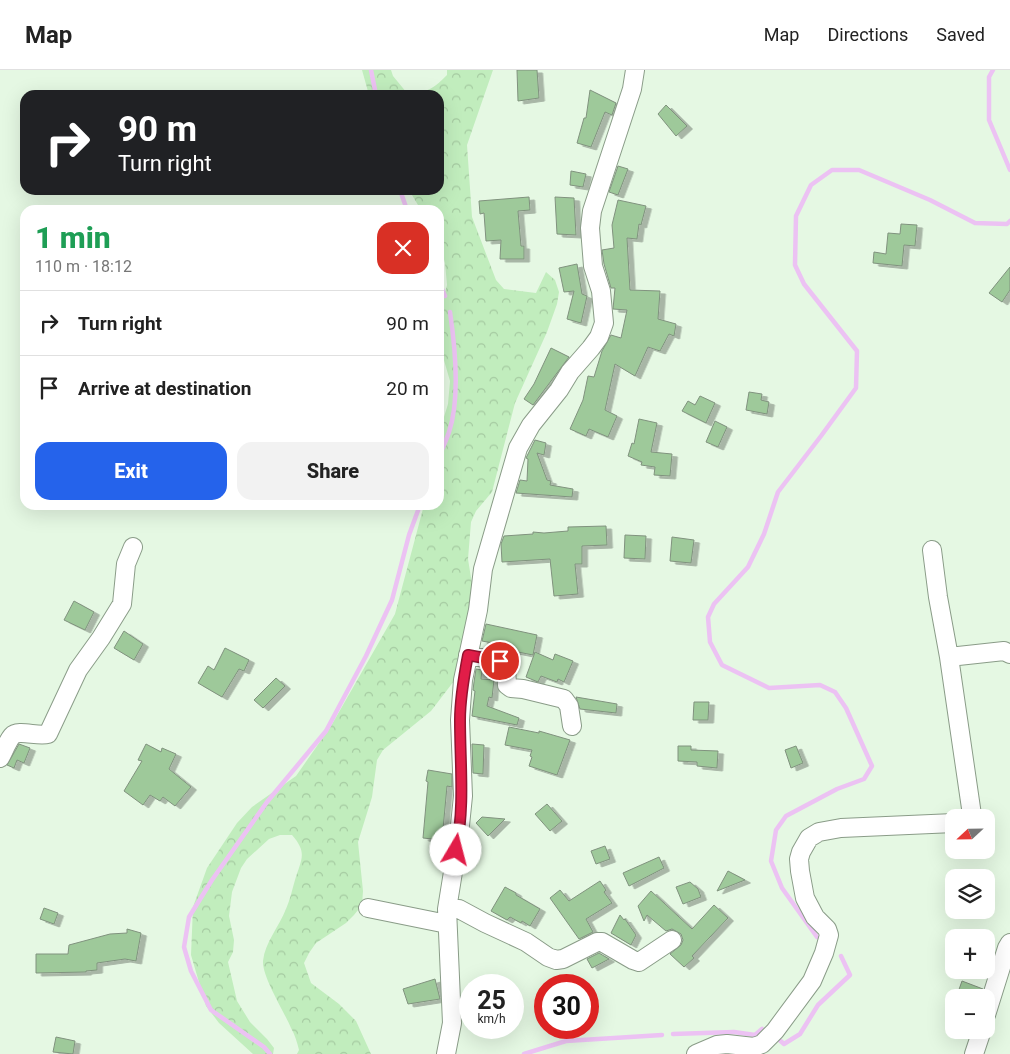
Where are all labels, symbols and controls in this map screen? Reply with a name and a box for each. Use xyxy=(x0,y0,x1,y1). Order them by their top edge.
text: Map xyxy=(25,21,72,49)
text: Map xyxy=(764,24,799,45)
text: Directions xyxy=(827,24,908,45)
text: Saved xyxy=(936,24,985,45)
text: 90 m xyxy=(118,109,197,150)
icon: right xyxy=(35,110,100,175)
text: Turn right xyxy=(118,151,212,176)
text: 1 min xyxy=(35,220,111,255)
button: close xyxy=(377,222,429,274)
text: 110 m · 18:12 xyxy=(35,257,132,276)
icon: right xyxy=(35,309,63,337)
text: Turn right xyxy=(78,312,162,335)
text: 90 m xyxy=(386,312,429,335)
icon: arrive xyxy=(35,374,63,402)
text: Arrive at destination xyxy=(78,377,251,400)
text: 20 m xyxy=(386,377,429,400)
button: Exit xyxy=(35,442,227,500)
button: Share xyxy=(237,442,429,500)
pin xyxy=(479,640,521,682)
icon: arrive xyxy=(486,647,514,675)
north arrow xyxy=(945,809,995,859)
map controls xyxy=(945,809,995,1039)
position arrow xyxy=(429,823,481,875)
button: layers xyxy=(945,869,995,919)
button: + xyxy=(945,929,995,979)
speed limit sign: 30 xyxy=(534,974,599,1039)
text: 25 xyxy=(477,986,506,1015)
button: − xyxy=(945,989,995,1039)
text: km/h xyxy=(477,1012,506,1026)

